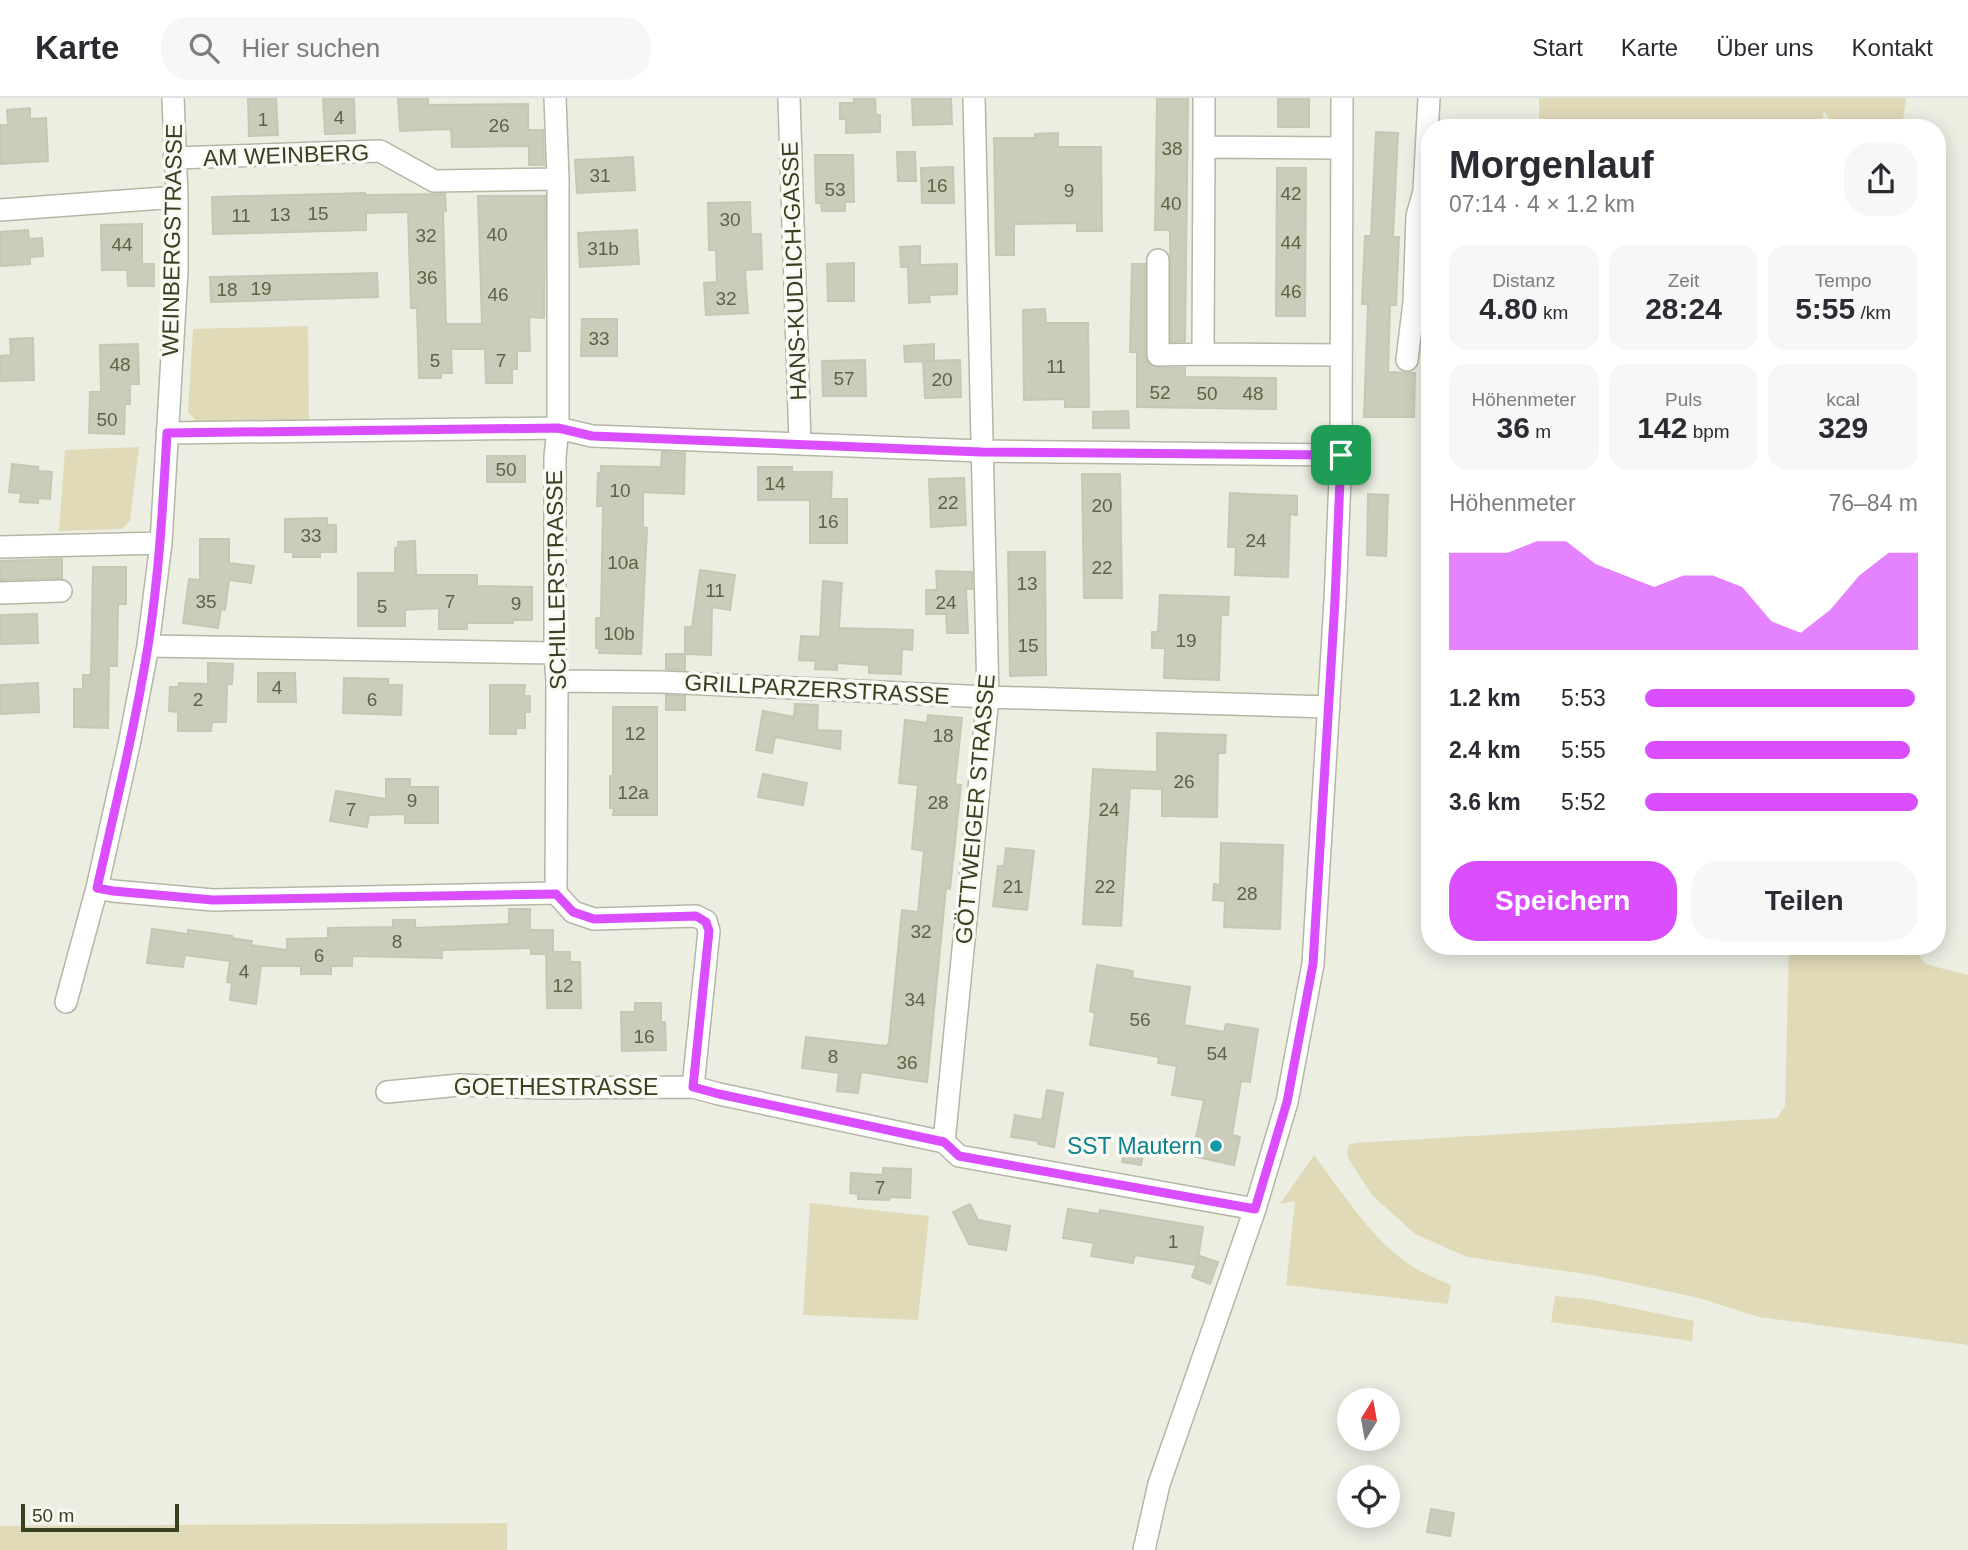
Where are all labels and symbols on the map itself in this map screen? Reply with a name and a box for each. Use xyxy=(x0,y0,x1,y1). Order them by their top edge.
house number: 4 xyxy=(334,107,345,128)
house number: 1 xyxy=(258,109,268,130)
house number: 26 xyxy=(488,115,510,136)
street label: WEINBERGSTRASSE xyxy=(157,123,187,357)
house number: 38 xyxy=(1161,138,1183,159)
street label: AM WEINBERG xyxy=(203,139,369,171)
street label: HANS-KUDLICH-GASSE xyxy=(776,141,812,401)
house number: 31 xyxy=(589,165,611,186)
house number: 16 xyxy=(926,175,948,196)
house number: 53 xyxy=(824,179,846,200)
house number: 9 xyxy=(1064,180,1074,201)
house number: 42 xyxy=(1280,183,1302,204)
house number: 40 xyxy=(1160,193,1182,214)
house number: 15 xyxy=(307,203,329,224)
house number: 13 xyxy=(269,204,291,225)
house number: 11 xyxy=(231,205,251,226)
house number: 30 xyxy=(719,209,741,230)
house number: 40 xyxy=(486,224,508,245)
house number: 32 xyxy=(415,225,437,246)
house number: 44 xyxy=(1280,232,1302,253)
house number: 44 xyxy=(111,234,133,255)
house number: 31b xyxy=(587,238,619,259)
house number: 36 xyxy=(416,267,438,288)
house number: 19 xyxy=(250,278,272,299)
house number: 18 xyxy=(216,279,238,300)
house number: 46 xyxy=(1280,281,1302,302)
house number: 46 xyxy=(487,284,509,305)
house number: 32 xyxy=(715,288,737,309)
house number: 33 xyxy=(588,328,610,349)
house number: 5 xyxy=(430,350,440,371)
house number: 7 xyxy=(496,350,506,371)
house number: 48 xyxy=(109,354,131,375)
house number: 11 xyxy=(1046,356,1066,377)
house number: 57 xyxy=(833,368,855,389)
house number: 20 xyxy=(931,369,953,390)
house number: 52 xyxy=(1149,382,1171,403)
house number: 50 xyxy=(1196,383,1218,404)
house number: 48 xyxy=(1242,383,1264,404)
house number: 50 xyxy=(96,409,118,430)
pin xyxy=(1311,425,1371,485)
house number: 50 xyxy=(495,459,517,480)
street label: SCHILLERSTRASSE xyxy=(541,470,571,690)
house number: 14 xyxy=(764,473,786,494)
house number: 10 xyxy=(609,480,631,501)
house number: 22 xyxy=(937,492,959,513)
house number: 20 xyxy=(1091,495,1113,516)
house number: 16 xyxy=(817,511,839,532)
house number: 33 xyxy=(300,525,322,546)
house number: 24 xyxy=(1245,530,1267,551)
house number: 10a xyxy=(607,552,639,573)
house number: 22 xyxy=(1091,557,1113,578)
house number: 13 xyxy=(1016,573,1038,594)
house number: 11 xyxy=(705,580,725,601)
house number: 35 xyxy=(195,591,217,612)
house number: 7 xyxy=(445,591,455,612)
house number: 24 xyxy=(935,592,957,613)
house number: 9 xyxy=(511,593,521,614)
house number: 5 xyxy=(377,596,387,617)
house number: 10b xyxy=(603,623,635,644)
house number: 19 xyxy=(1175,630,1197,651)
house number: 15 xyxy=(1017,635,1039,656)
street label: GRILLPARZERSTRASSE xyxy=(684,669,950,709)
street label: GÖTTWEIGER STRASSE xyxy=(950,673,1000,945)
house number: 4 xyxy=(272,677,283,698)
house number: 2 xyxy=(193,689,203,710)
house number: 6 xyxy=(367,689,377,710)
house number: 12 xyxy=(624,723,646,744)
house number: 18 xyxy=(932,725,954,746)
house number: 26 xyxy=(1173,771,1195,792)
house number: 12a xyxy=(617,782,649,803)
house number: 9 xyxy=(407,790,417,811)
house number: 28 xyxy=(927,792,949,813)
house number: 7 xyxy=(346,799,356,820)
house number: 24 xyxy=(1098,799,1120,820)
house number: 21 xyxy=(1002,876,1024,897)
house number: 22 xyxy=(1094,876,1116,897)
house number: 28 xyxy=(1236,883,1258,904)
house number: 32 xyxy=(910,921,932,942)
house number: 8 xyxy=(392,931,402,952)
house number: 6 xyxy=(314,945,324,966)
house number: 4 xyxy=(239,961,250,982)
house number: 12 xyxy=(552,975,574,996)
house number: 34 xyxy=(904,989,926,1010)
house number: 56 xyxy=(1129,1009,1151,1030)
house number: 16 xyxy=(633,1026,655,1047)
house number: 54 xyxy=(1206,1043,1228,1064)
house number: 8 xyxy=(828,1046,838,1067)
house number: 36 xyxy=(896,1052,918,1073)
street label: GOETHESTRASSE xyxy=(454,1074,658,1100)
place label: SST Mautern xyxy=(1067,1133,1202,1159)
marker: SST Mautern xyxy=(1208,1138,1224,1154)
house number: 7 xyxy=(875,1177,885,1198)
house number: 1 xyxy=(1168,1231,1178,1252)
north arrow xyxy=(1337,1388,1400,1451)
scale bar xyxy=(21,1501,178,1533)

